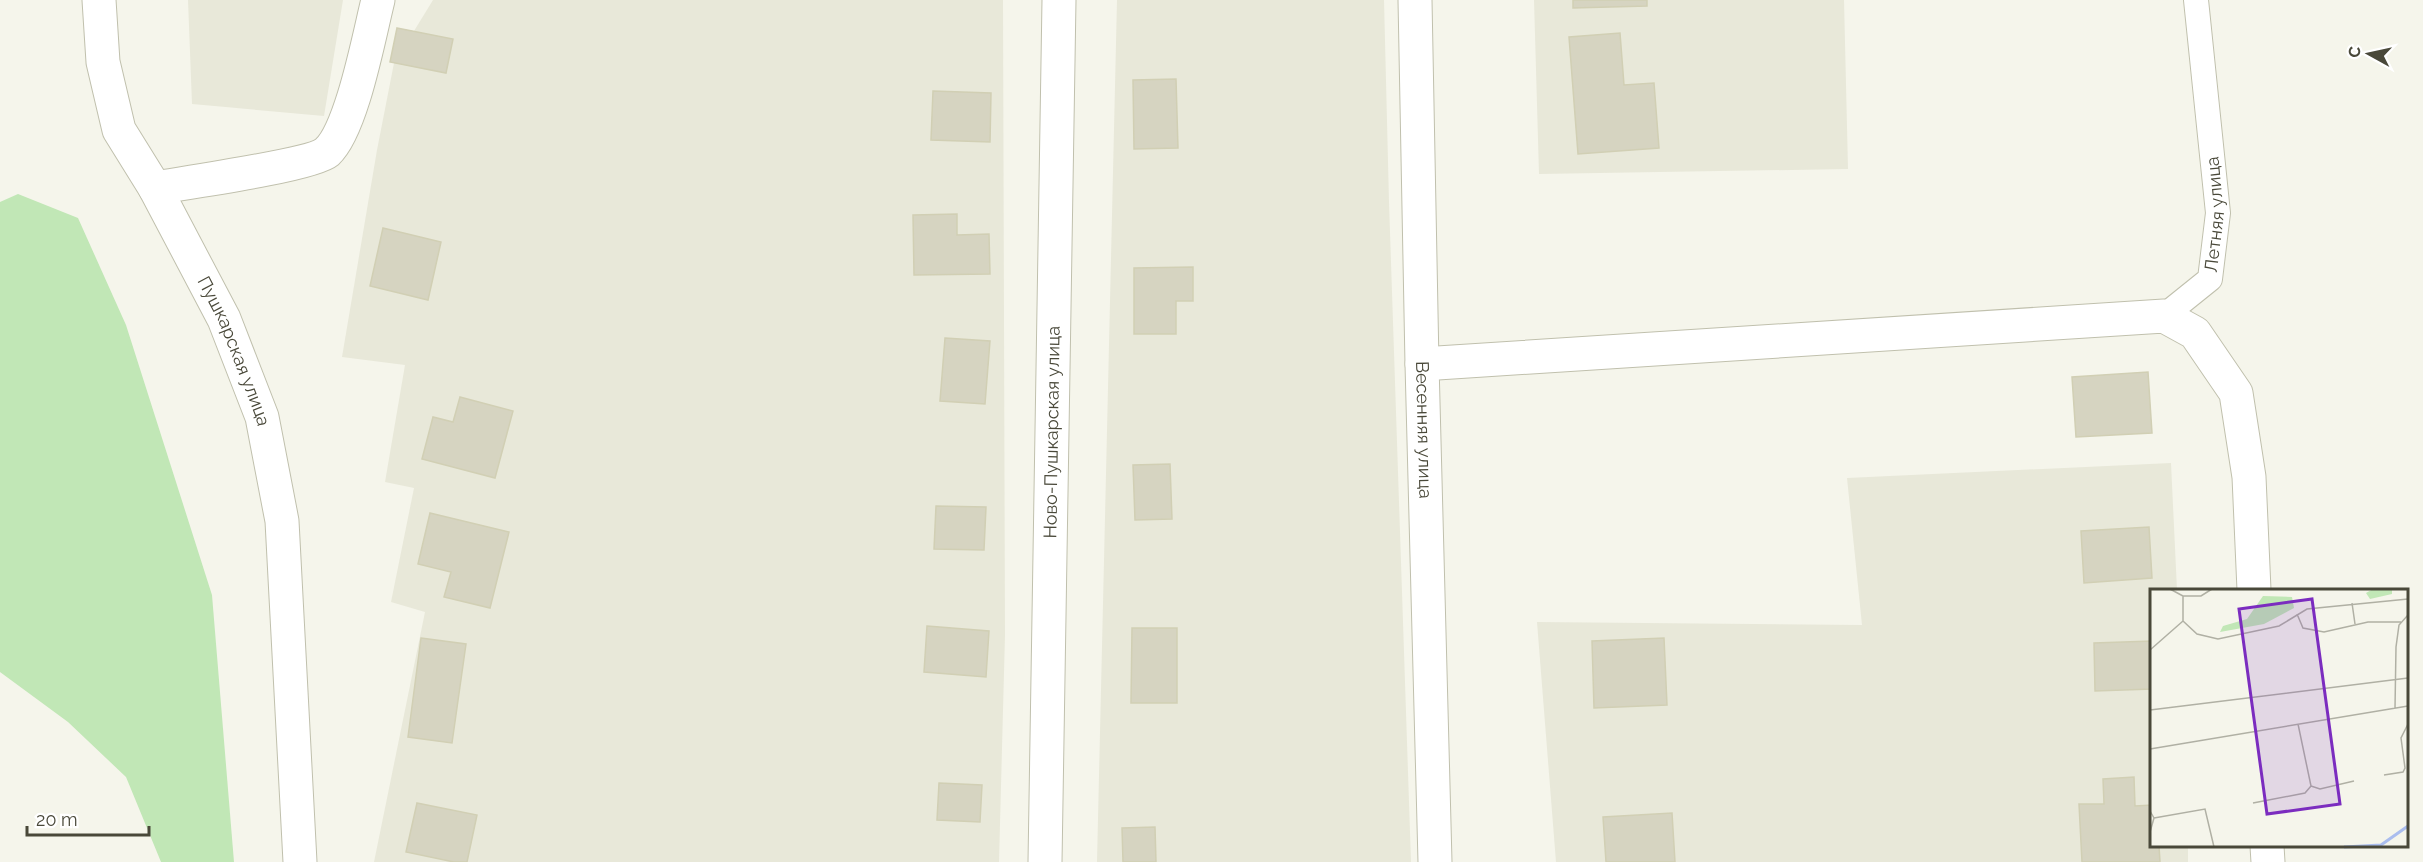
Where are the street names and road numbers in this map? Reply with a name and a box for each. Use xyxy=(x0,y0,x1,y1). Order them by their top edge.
street label: Летняя улица xyxy=(2200,156,2228,274)
street label: Пушкарская улица xyxy=(193,273,274,428)
street label: Ново-Пушкарская улица xyxy=(1039,326,1064,538)
street label: Весенняя улица xyxy=(1412,361,1437,499)

